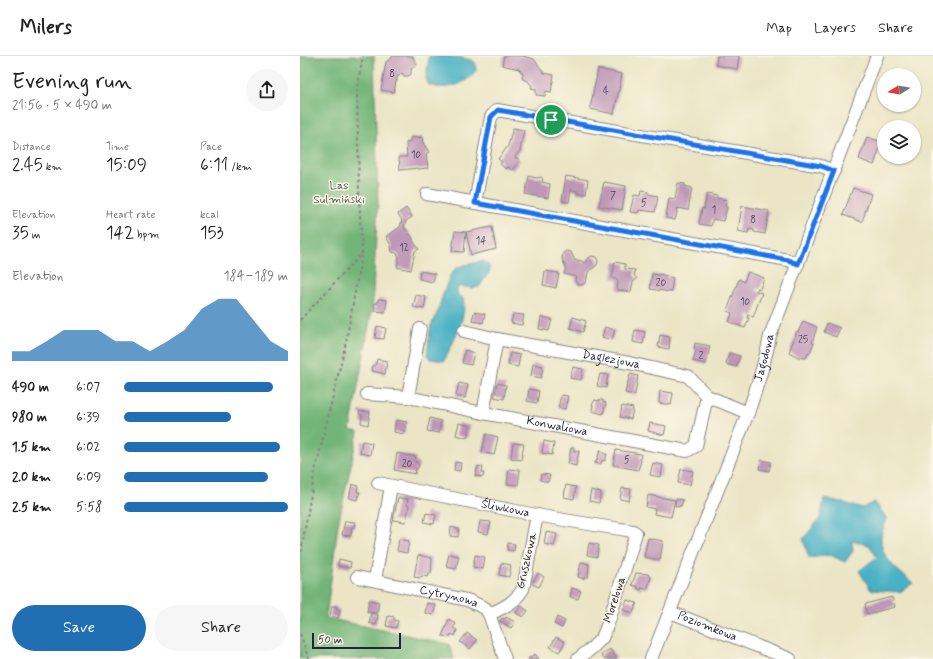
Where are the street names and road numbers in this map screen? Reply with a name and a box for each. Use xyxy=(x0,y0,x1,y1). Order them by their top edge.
street label: Jagodowa xyxy=(751,333,778,384)
street label: Daglezjowa xyxy=(581,347,642,373)
street label: Konwaliowa xyxy=(525,413,589,440)
street label: Śliwkowa xyxy=(480,496,531,522)
street label: Gruszkowa xyxy=(513,531,541,591)
street label: Morelowa xyxy=(600,575,630,625)
street label: Cytrynowa xyxy=(418,582,481,612)
street label: Poziomkowa xyxy=(675,608,739,645)

